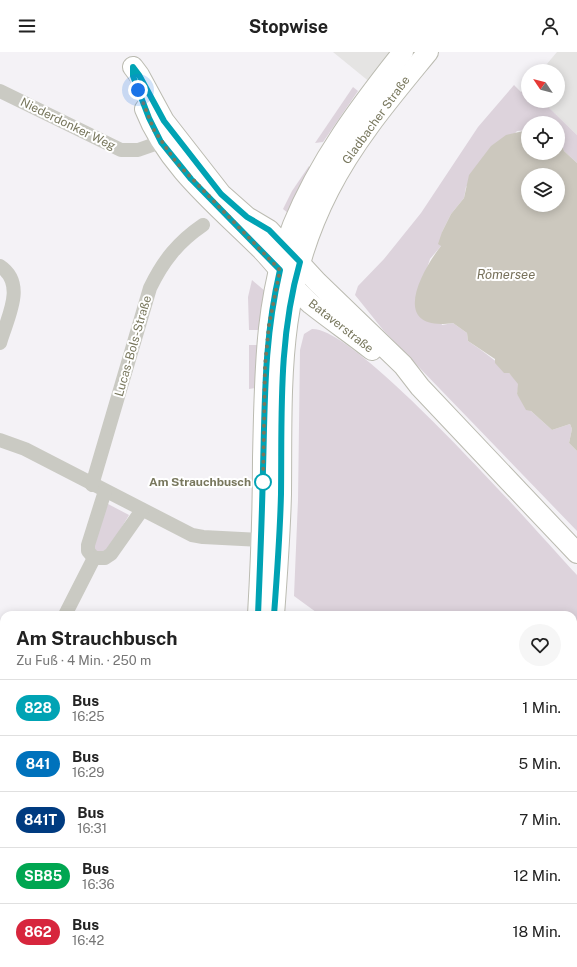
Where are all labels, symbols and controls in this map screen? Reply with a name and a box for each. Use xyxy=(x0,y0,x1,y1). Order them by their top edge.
icon: menu xyxy=(16,15,38,37)
icon: person xyxy=(539,15,561,37)
text: Stopwise xyxy=(249,16,328,37)
north arrow xyxy=(521,64,565,108)
map controls xyxy=(521,64,565,212)
street label: Gladbacher Straße xyxy=(339,73,413,167)
your location xyxy=(128,80,148,100)
street label: Niederdonker Weg xyxy=(18,95,118,153)
button: locate xyxy=(521,116,565,160)
button: layers xyxy=(521,168,565,212)
water label: Römersee xyxy=(477,267,535,282)
street label: Lucas-Bols-Straße xyxy=(112,294,154,398)
street label: Bataverstraße xyxy=(306,296,376,356)
marker: Am Strauchbusch xyxy=(254,473,272,491)
place label: Am Strauchbusch xyxy=(149,475,251,489)
button: heart xyxy=(519,624,561,666)
text: Am Strauchbusch xyxy=(16,627,178,649)
text: Zu Fuß · 4 Min. · 250 m xyxy=(16,653,151,668)
text: Bus xyxy=(72,692,99,709)
text: 1 Min. xyxy=(522,699,561,716)
text: 828 xyxy=(24,700,52,716)
text: 16:25 xyxy=(72,709,105,724)
text: Bus xyxy=(72,748,99,765)
text: 5 Min. xyxy=(519,755,561,772)
text: 841 xyxy=(26,756,50,772)
text: 16:29 xyxy=(72,765,104,780)
text: Bus xyxy=(77,804,104,821)
text: 7 Min. xyxy=(519,811,561,828)
text: 841T xyxy=(24,812,57,828)
text: 16:31 xyxy=(77,821,107,836)
text: Bus xyxy=(82,860,109,877)
text: 12 Min. xyxy=(513,867,561,884)
text: SB85 xyxy=(24,868,62,884)
text: 16:36 xyxy=(82,877,115,892)
text: Bus xyxy=(72,916,99,933)
text: 18 Min. xyxy=(512,923,561,940)
text: 862 xyxy=(24,924,52,940)
text: 16:42 xyxy=(72,933,104,948)

